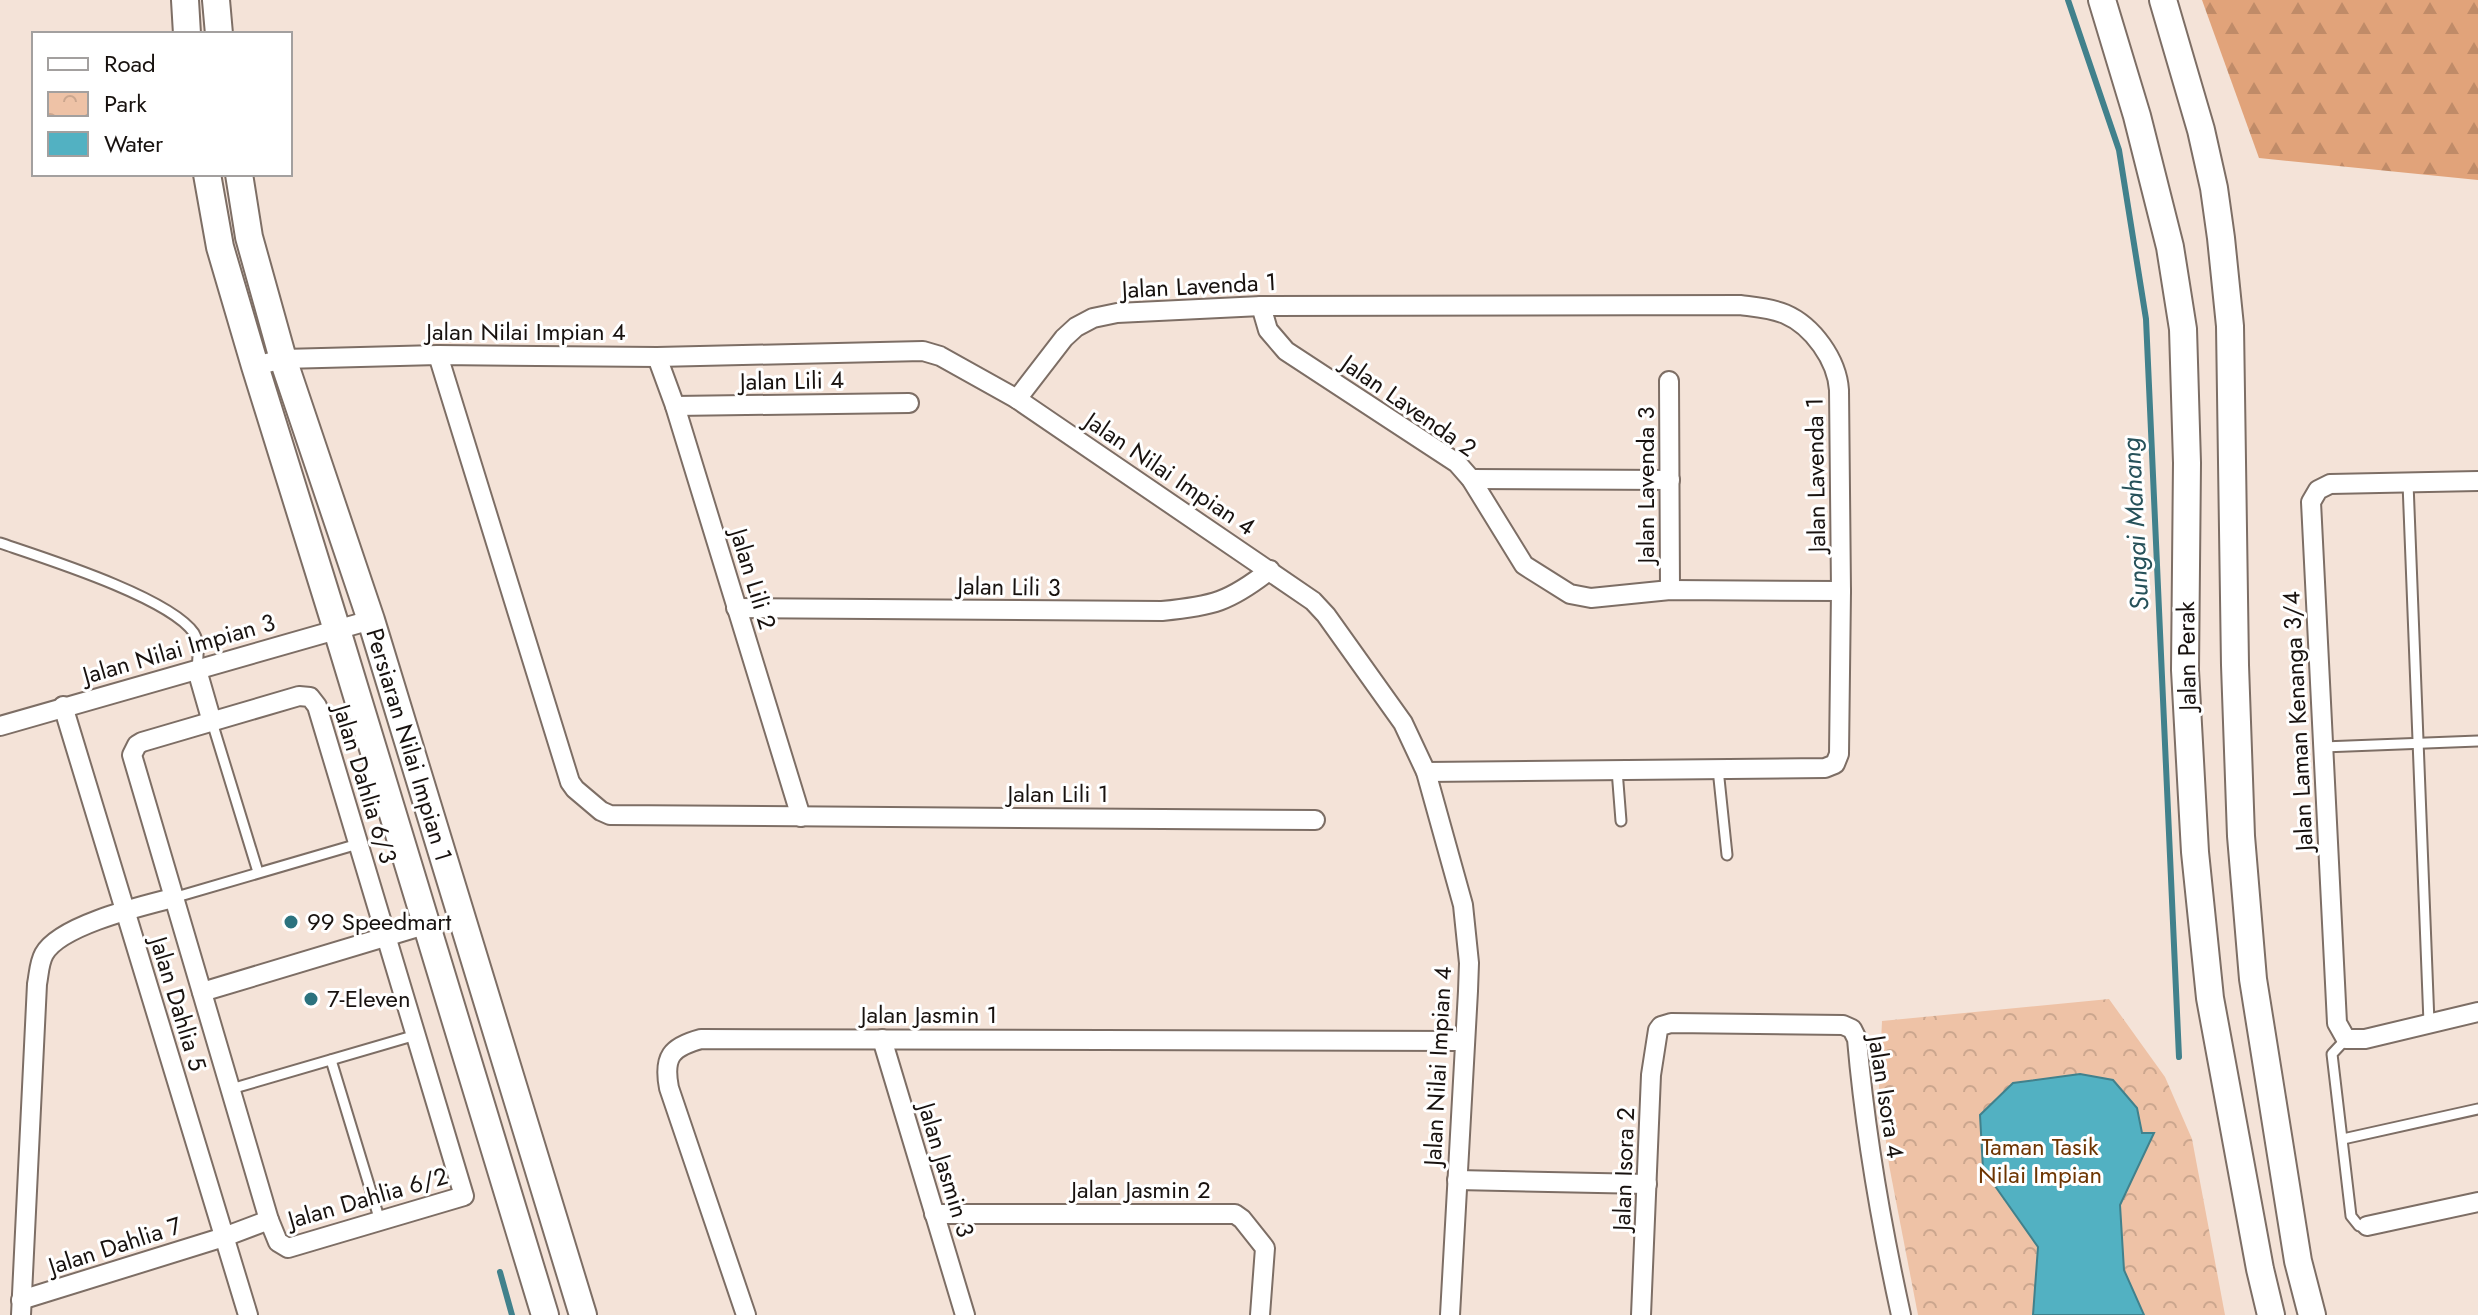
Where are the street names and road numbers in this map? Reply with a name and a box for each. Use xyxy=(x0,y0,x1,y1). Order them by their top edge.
street label: Jalan Lavenda 1 xyxy=(1118,264,1277,307)
street label: Jalan Nilai Impian 4 xyxy=(423,314,626,349)
street label: Jalan Lavenda 2 xyxy=(1332,344,1484,465)
street label: Jalan Lili 4 xyxy=(737,362,844,399)
street label: Jalan Lavenda 1 xyxy=(1797,397,1834,556)
street label: Jalan Nilai Impian 4 xyxy=(1075,402,1263,544)
street label: Jalan Lavenda 3 xyxy=(1628,406,1663,567)
street label: Jalan Lili 2 xyxy=(721,521,785,634)
street label: Jalan Lili 3 xyxy=(954,568,1061,605)
street label: Jalan Laman Kenanga 3/4 xyxy=(2273,590,2322,855)
street label: Jalan Perak xyxy=(2168,601,2205,714)
street label: Jalan Nilai Impian 3 xyxy=(76,604,279,694)
street label: Persiaran Nilai Impian 1 xyxy=(357,624,462,866)
street label: Jalan Dahlia 6/3 xyxy=(324,697,406,868)
street label: Jalan Lili 1 xyxy=(1005,776,1108,811)
street label: Jalan Dahlia 5 xyxy=(141,930,215,1075)
street label: Jalan Nilai Impian 4 xyxy=(1415,966,1460,1169)
street label: Jalan Jasmin 1 xyxy=(858,997,997,1032)
street label: Jalan Isora 4 xyxy=(1859,1030,1913,1161)
street label: Jalan Jasmin 3 xyxy=(909,1095,984,1241)
street label: Jalan Isora 2 xyxy=(1604,1107,1643,1234)
street label: Jalan Dahlia 6/2 xyxy=(281,1158,452,1238)
street label: Jalan Jasmin 2 xyxy=(1068,1172,1211,1207)
street label: Jalan Dahlia 7 xyxy=(41,1207,186,1284)

